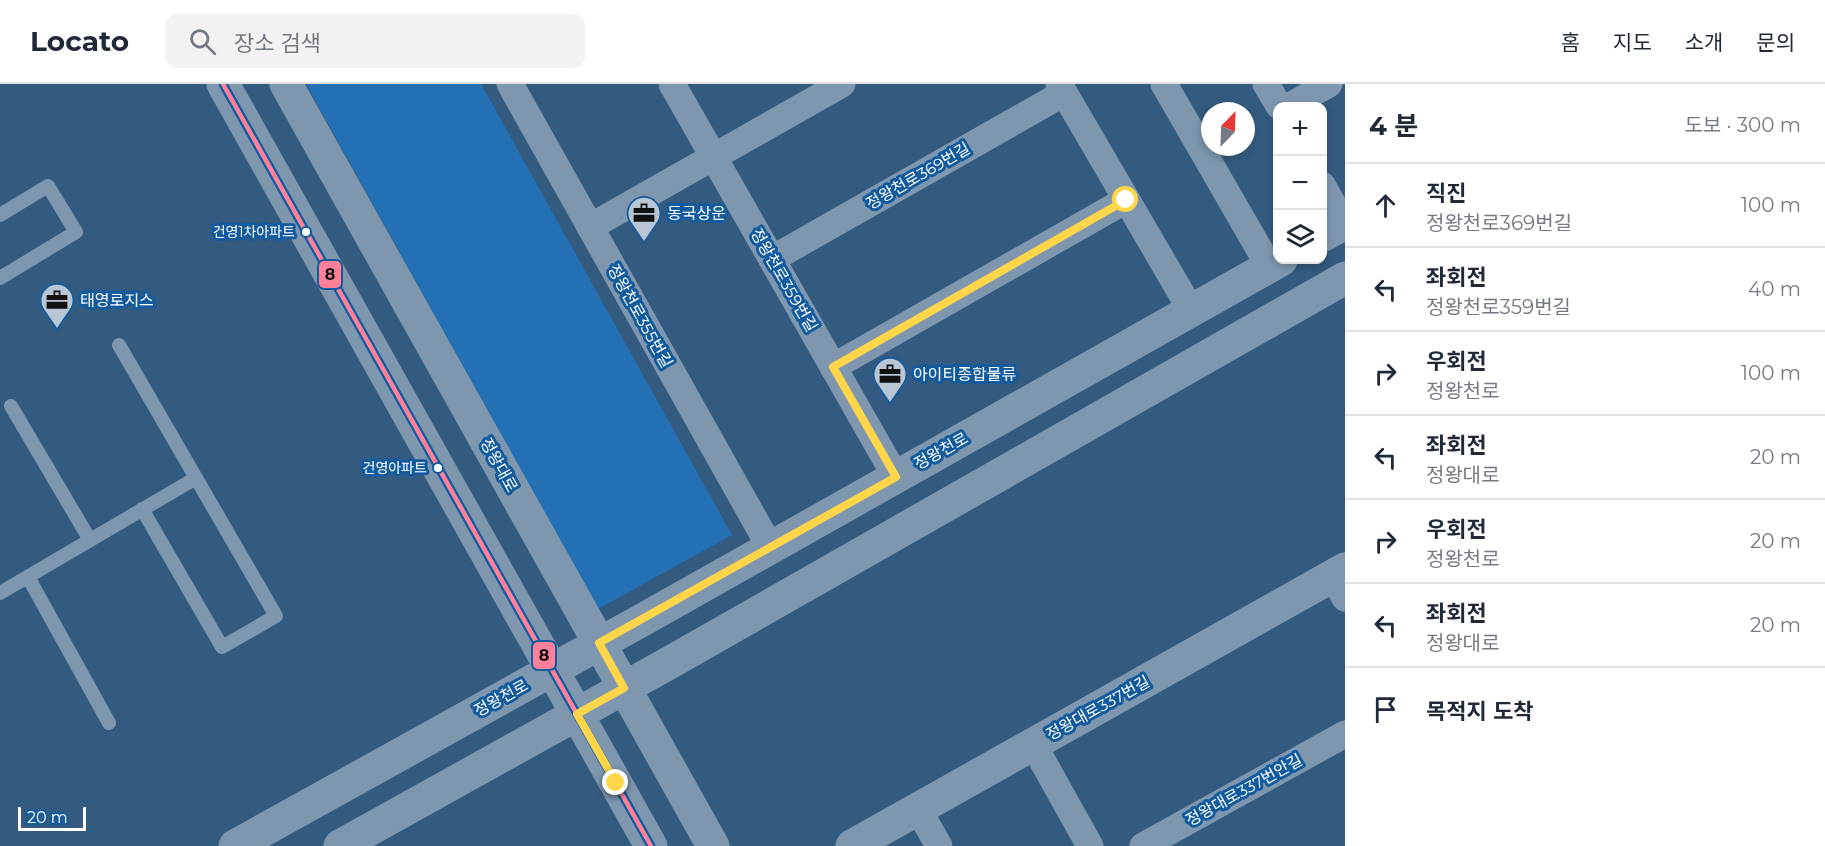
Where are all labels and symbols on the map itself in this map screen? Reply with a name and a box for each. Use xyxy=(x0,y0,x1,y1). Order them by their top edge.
north arrow xyxy=(1201,102,1255,156)
street label: 정왕천로369번길 xyxy=(863,139,973,213)
route start xyxy=(1112,186,1138,212)
office icon: 동국상운 xyxy=(626,195,662,242)
place label: 동국상운 xyxy=(667,204,726,223)
place label: 건영1차아파트 xyxy=(213,223,295,241)
street label: 정왕천로359번길 xyxy=(747,225,821,335)
marker: 건영1차아파트 xyxy=(300,226,312,238)
line badge: 8 xyxy=(318,260,342,289)
street label: 정왕천로355번길 xyxy=(604,261,676,371)
text: 8 xyxy=(325,265,335,284)
office icon: 태영로지스 xyxy=(39,282,75,329)
place label: 태영로지스 xyxy=(80,291,154,310)
office icon: 아이티종합물류 xyxy=(872,356,908,403)
place label: 아이티종합물류 xyxy=(913,365,1016,384)
street label: 정왕천로 xyxy=(911,428,972,474)
street label: 정왕대로 xyxy=(476,435,522,496)
place label: 건영아파트 xyxy=(363,459,427,477)
marker: 건영아파트 xyxy=(432,462,444,474)
line badge: 8 xyxy=(532,641,556,670)
text: 8 xyxy=(539,646,549,665)
street label: 정왕대로337번길 xyxy=(1043,672,1153,744)
street label: 정왕천로 xyxy=(471,675,532,721)
street label: 정왕대로337번안길 xyxy=(1182,750,1306,830)
route end xyxy=(602,769,628,795)
scale bar xyxy=(18,804,86,832)

